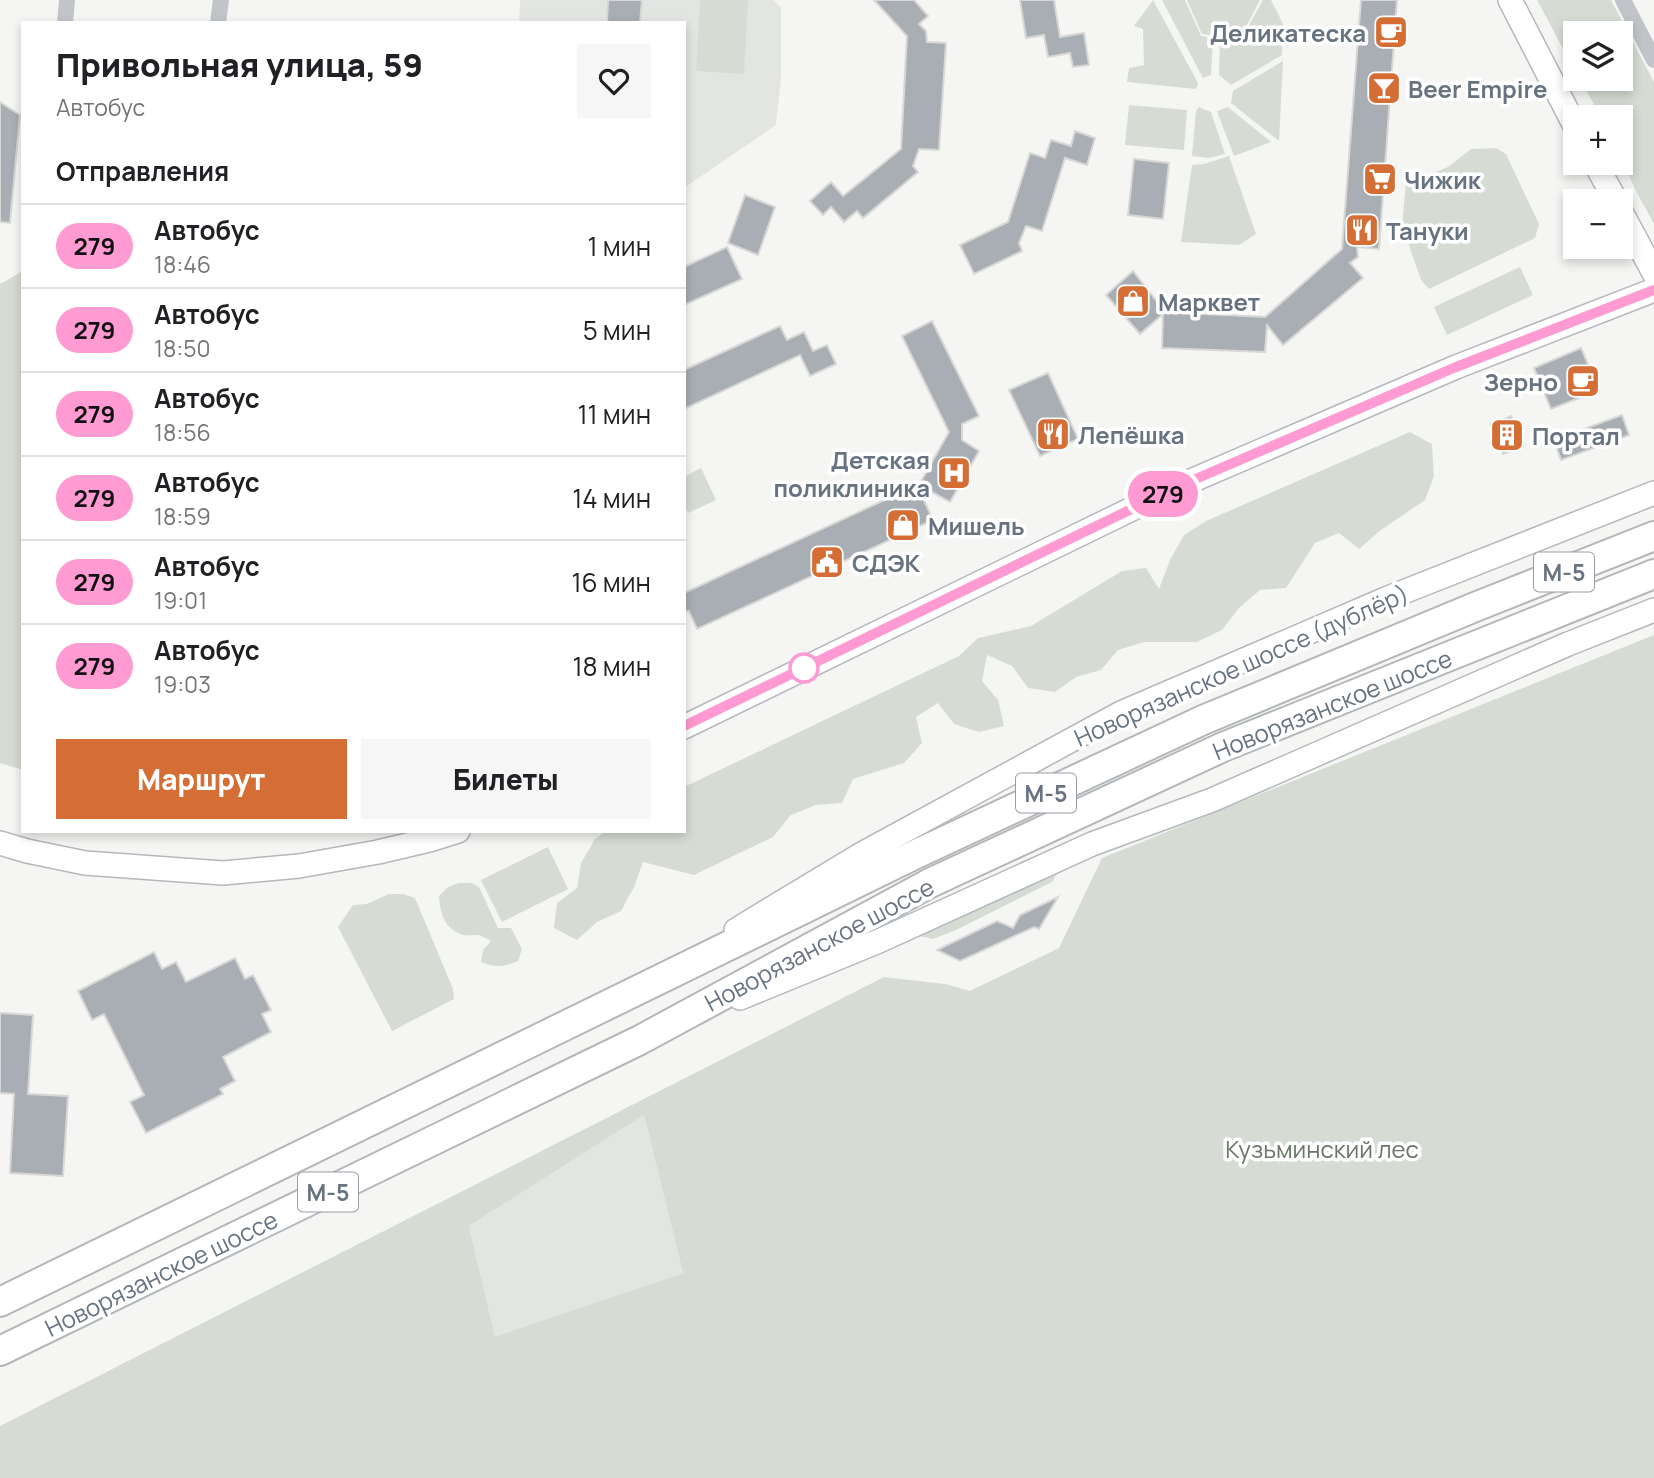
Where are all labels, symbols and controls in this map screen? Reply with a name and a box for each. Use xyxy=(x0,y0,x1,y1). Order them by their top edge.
cafe icon: Деликатеска xyxy=(1372,13,1410,51)
place label: Деликатеска xyxy=(1210,16,1366,49)
map controls xyxy=(1563,21,1633,259)
button: layers xyxy=(1563,21,1633,91)
text: Привольная улица, 59 xyxy=(56,42,423,87)
button: heart xyxy=(577,44,651,118)
bar icon: Beer Empire xyxy=(1365,69,1403,107)
place label: Beer Empire xyxy=(1408,72,1547,105)
text: Автобус xyxy=(56,91,145,123)
button: + xyxy=(1563,105,1633,175)
text: Отправления xyxy=(56,153,229,189)
supermarket icon: Чижик xyxy=(1361,160,1399,198)
place label: Чижик xyxy=(1404,163,1482,196)
button: − xyxy=(1563,189,1633,259)
restaurant icon: Тануки xyxy=(1343,211,1381,249)
text: Автобус xyxy=(154,212,260,248)
place label: Тануки xyxy=(1386,214,1469,247)
text: 1 мин xyxy=(588,228,651,264)
text: 279 xyxy=(73,229,116,262)
text: 18:46 xyxy=(154,248,211,280)
shop icon: Марквет xyxy=(1114,282,1152,320)
place label: Марквет xyxy=(1158,285,1261,318)
text: Автобус xyxy=(154,296,260,332)
text: 5 мин xyxy=(583,312,651,348)
text: 279 xyxy=(73,313,116,346)
text: 18:50 xyxy=(154,332,211,364)
cafe icon: Зерно xyxy=(1564,362,1602,400)
place label: Зерно xyxy=(1483,365,1558,398)
text: Автобус xyxy=(154,380,260,416)
text: 11 мин xyxy=(577,396,651,432)
text: 279 xyxy=(73,397,116,430)
restaurant icon: Лепёшка xyxy=(1034,415,1072,453)
text: 18:56 xyxy=(154,416,211,448)
building icon: Портал xyxy=(1488,416,1526,454)
place label: Лепёшка xyxy=(1078,418,1185,451)
place label: Портал xyxy=(1532,419,1620,452)
place label: Детская поликлиника xyxy=(773,443,930,504)
hospital icon: Детская поликлиника xyxy=(935,454,973,492)
text: Автобус xyxy=(154,464,260,500)
line badge: 279 xyxy=(1123,471,1203,517)
text: 279 xyxy=(1142,477,1184,510)
text: 14 мин xyxy=(572,480,651,516)
text: 279 xyxy=(73,481,116,514)
text: 18:59 xyxy=(154,500,211,532)
shop icon: Мишель xyxy=(884,506,922,544)
place label: Мишель xyxy=(928,509,1025,542)
public building icon: СДЭК xyxy=(808,543,846,581)
place label: СДЭК xyxy=(852,546,921,579)
text: Автобус xyxy=(154,548,260,584)
road number: М-5 xyxy=(1534,552,1594,592)
text: 16 мин xyxy=(571,564,651,600)
text: 279 xyxy=(73,565,116,598)
street label: Новорязанское шоссе (дублёр) xyxy=(1069,578,1413,752)
text: 19:01 xyxy=(154,584,207,616)
text: Автобус xyxy=(154,632,260,668)
street label: Новорязанское шоссе xyxy=(1208,643,1456,765)
text: 18 мин xyxy=(572,648,651,684)
text: 279 xyxy=(73,649,116,682)
unlabelled marker xyxy=(789,653,819,683)
text: 19:03 xyxy=(154,668,211,700)
button: Маршрут xyxy=(56,739,347,819)
button: Билеты xyxy=(361,739,651,819)
road number: М-5 xyxy=(1016,774,1076,813)
street label: Новорязанское шоссе xyxy=(698,869,940,1019)
park label: Кузьминский лес xyxy=(1225,1132,1419,1165)
road number: М-5 xyxy=(298,1172,358,1212)
street label: Новорязанское шоссе xyxy=(39,1202,283,1344)

